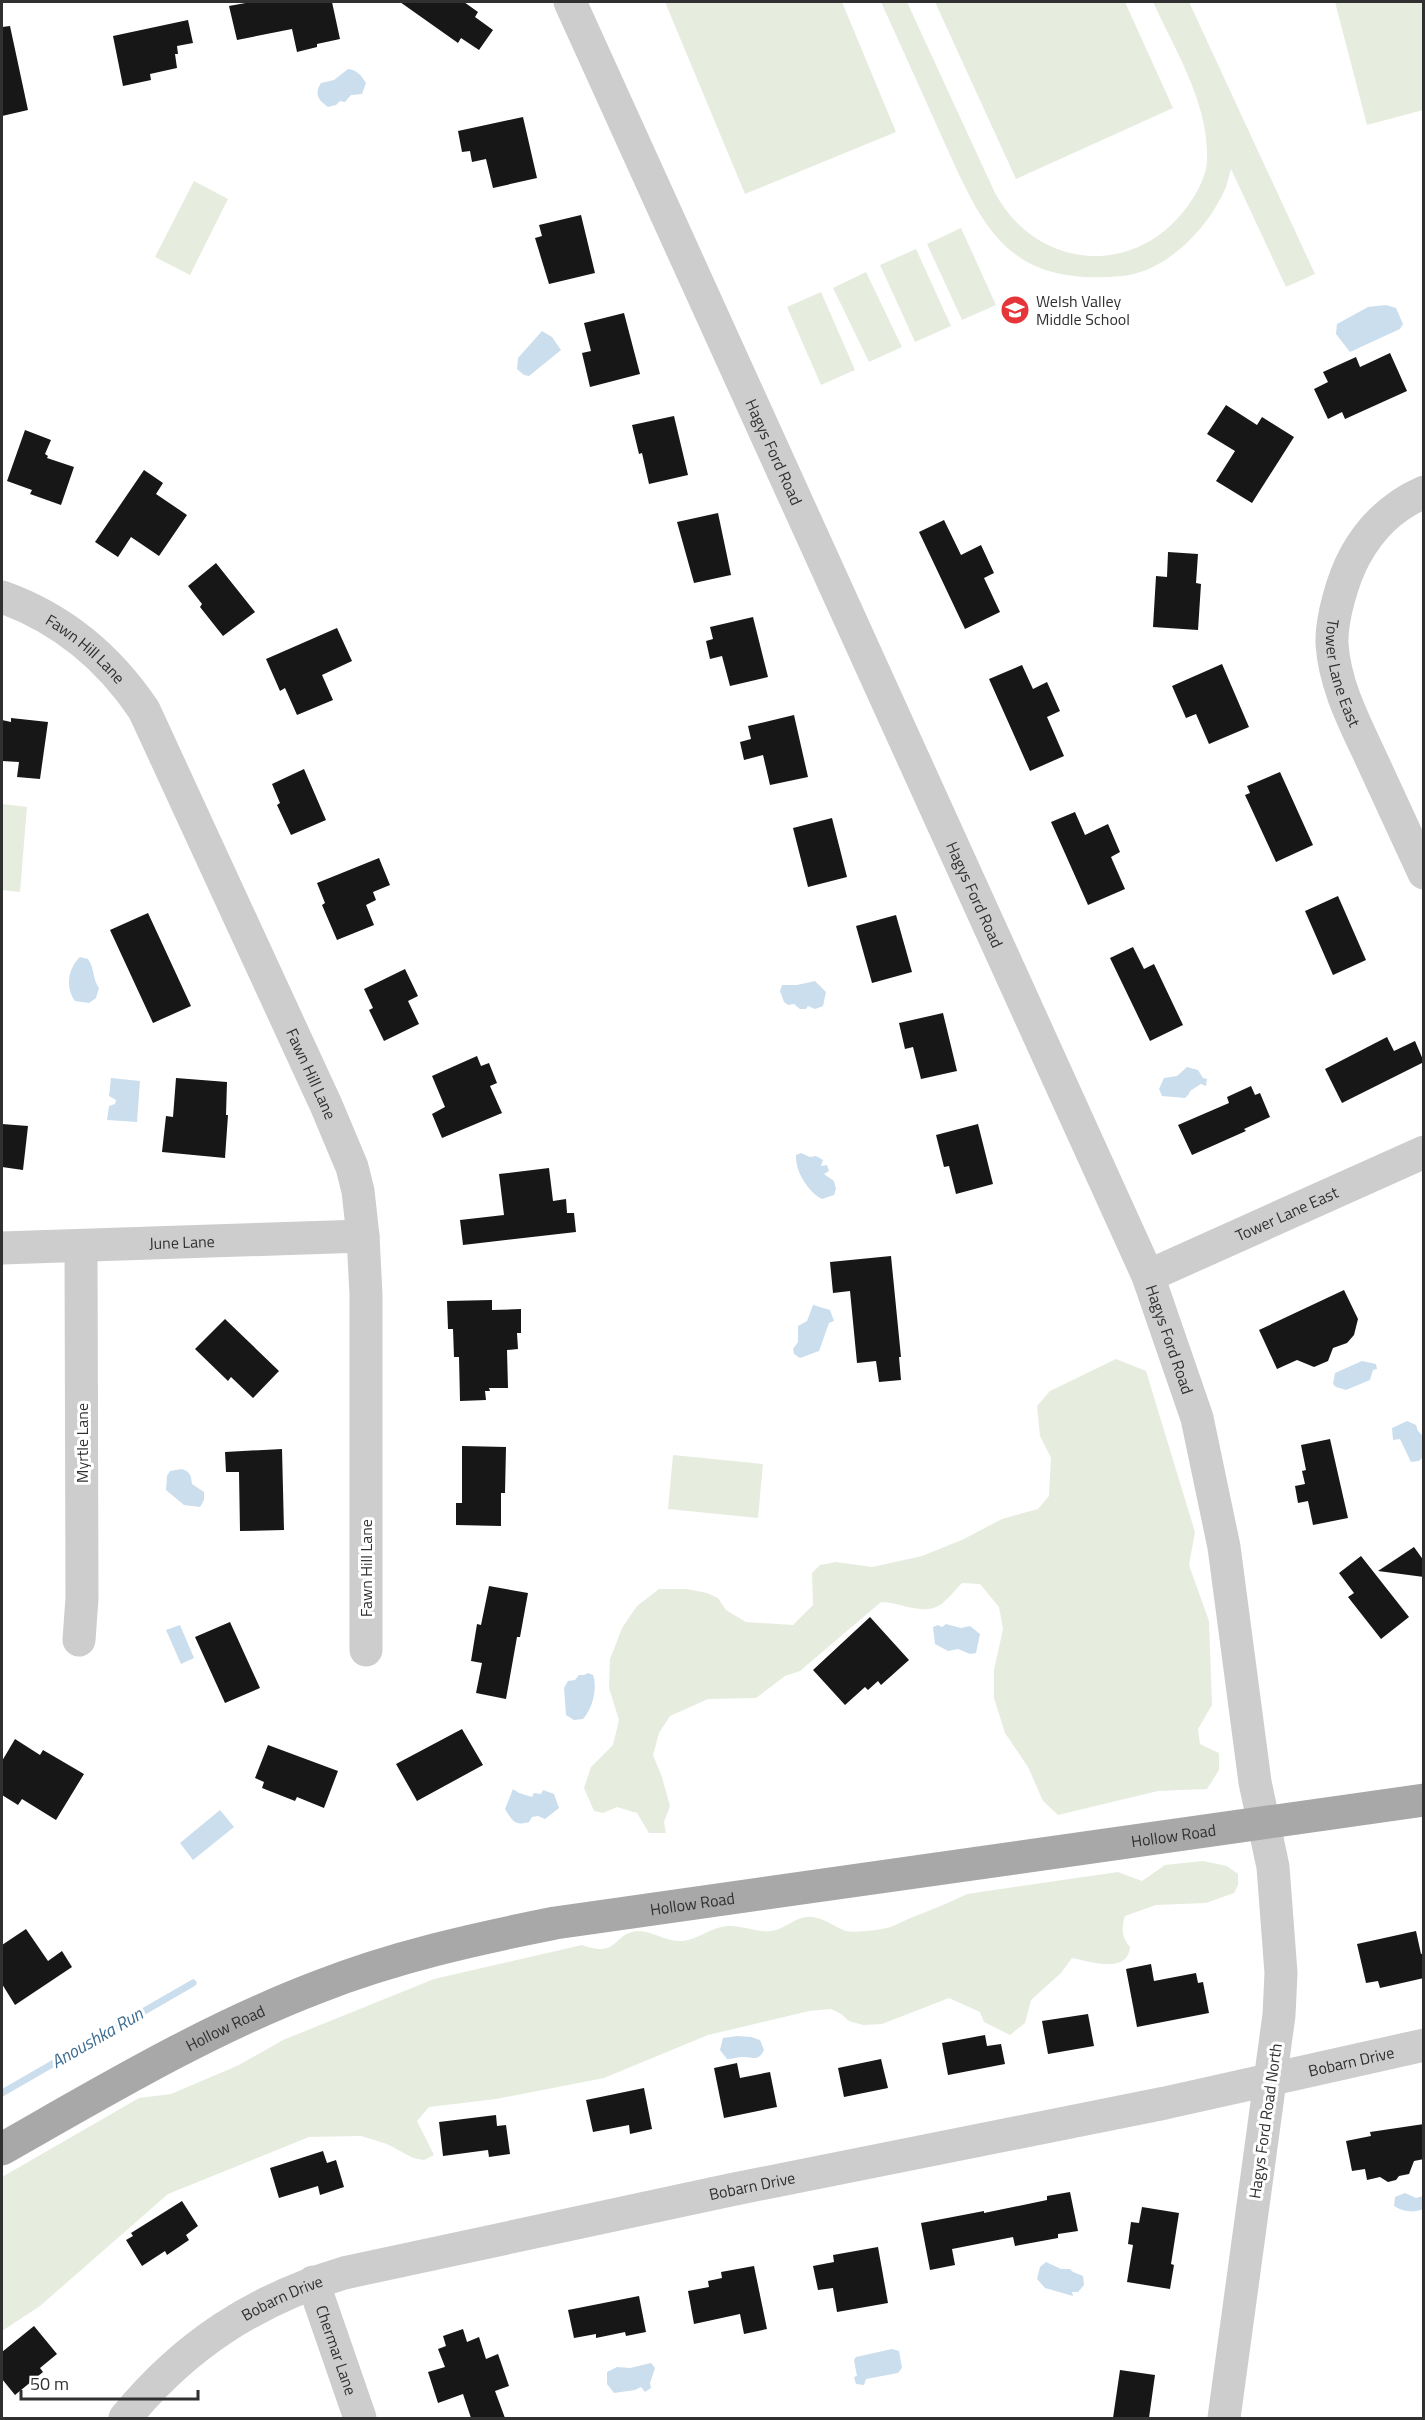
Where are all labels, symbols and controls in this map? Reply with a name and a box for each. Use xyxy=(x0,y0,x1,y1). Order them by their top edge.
place label: Welsh Valley Middle School xyxy=(1036,289,1130,331)
school or university icon: Welsh Valley Middle School xyxy=(999,294,1031,326)
street label: Hagys Ford Road xyxy=(740,395,809,509)
street label: Fawn Hill Lane xyxy=(41,608,131,689)
street label: Tower Lane East xyxy=(1320,617,1367,731)
street label: Hagys Ford Road xyxy=(940,837,1009,951)
street label: Fawn Hill Lane xyxy=(280,1024,343,1123)
street label: Tower Lane East xyxy=(1231,1180,1342,1247)
street label: June Lane xyxy=(149,1229,215,1255)
street label: Hagys Ford Road xyxy=(1140,1281,1200,1397)
street label: Myrtle Lane xyxy=(70,1403,94,1483)
street label: Fawn Hill Lane xyxy=(354,1519,378,1617)
street label: Hollow Road xyxy=(1130,1818,1217,1853)
street label: Hollow Road xyxy=(648,1886,736,1921)
street label: Hollow Road xyxy=(181,1999,269,2057)
water label: Anoushka Run xyxy=(46,2000,149,2075)
street label: Bobarn Drive xyxy=(1306,2040,1396,2083)
street label: Hagys Ford Road North xyxy=(1242,2042,1288,2200)
street label: Bobarn Drive xyxy=(707,2165,797,2206)
street label: Bobarn Drive xyxy=(237,2269,326,2327)
street label: Chermar Lane xyxy=(310,2302,363,2398)
scale bar xyxy=(21,2363,198,2401)
text: 50 m xyxy=(30,2370,69,2397)

